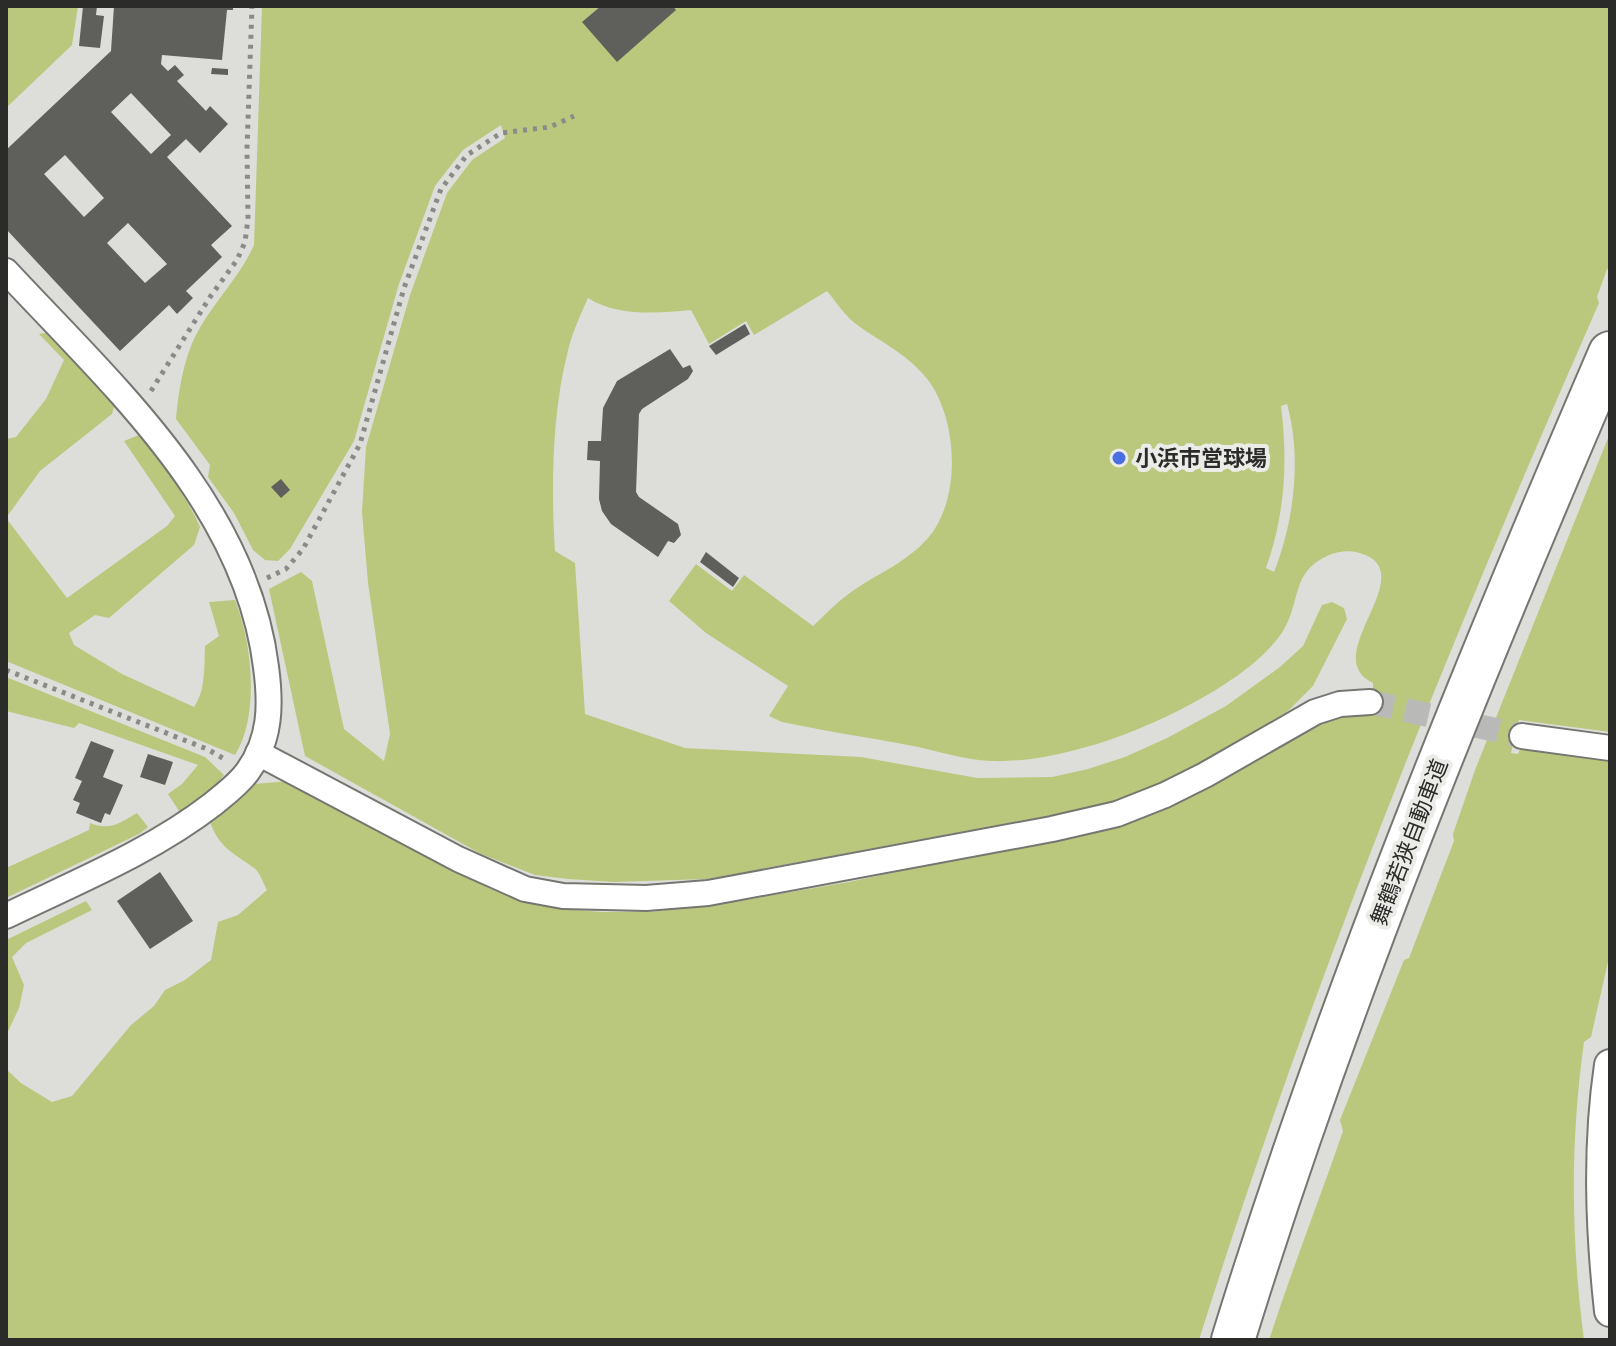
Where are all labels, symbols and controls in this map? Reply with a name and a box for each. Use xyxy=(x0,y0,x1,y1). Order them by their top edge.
place label: 小浜市営球場 xyxy=(1135,445,1267,472)
marker: 小浜市営球場 xyxy=(1110,449,1128,467)
street label: 舞鶴若狭自動車道 xyxy=(1365,755,1454,929)

